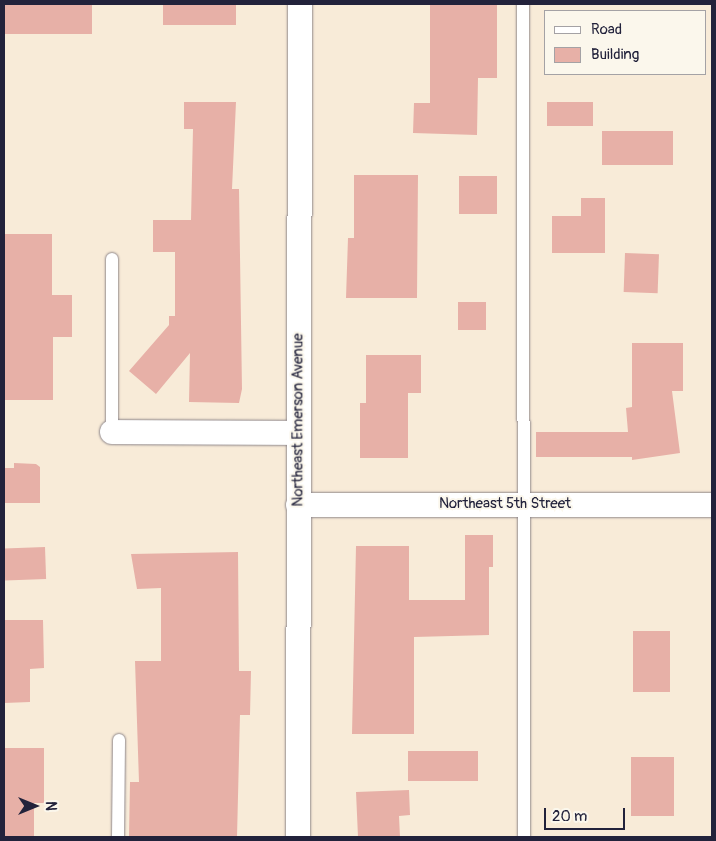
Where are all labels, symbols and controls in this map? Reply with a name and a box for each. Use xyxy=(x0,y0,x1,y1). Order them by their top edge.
legend xyxy=(544,10,706,75)
text: Road xyxy=(591,20,622,39)
text: Building xyxy=(591,45,639,64)
street label: Northeast Emerson Avenue xyxy=(289,333,307,507)
street label: Northeast 5th Street xyxy=(439,495,571,513)
north arrow xyxy=(10,781,60,831)
scale bar xyxy=(546,798,627,830)
text: N xyxy=(42,801,59,811)
text: 20 m xyxy=(552,807,587,826)

